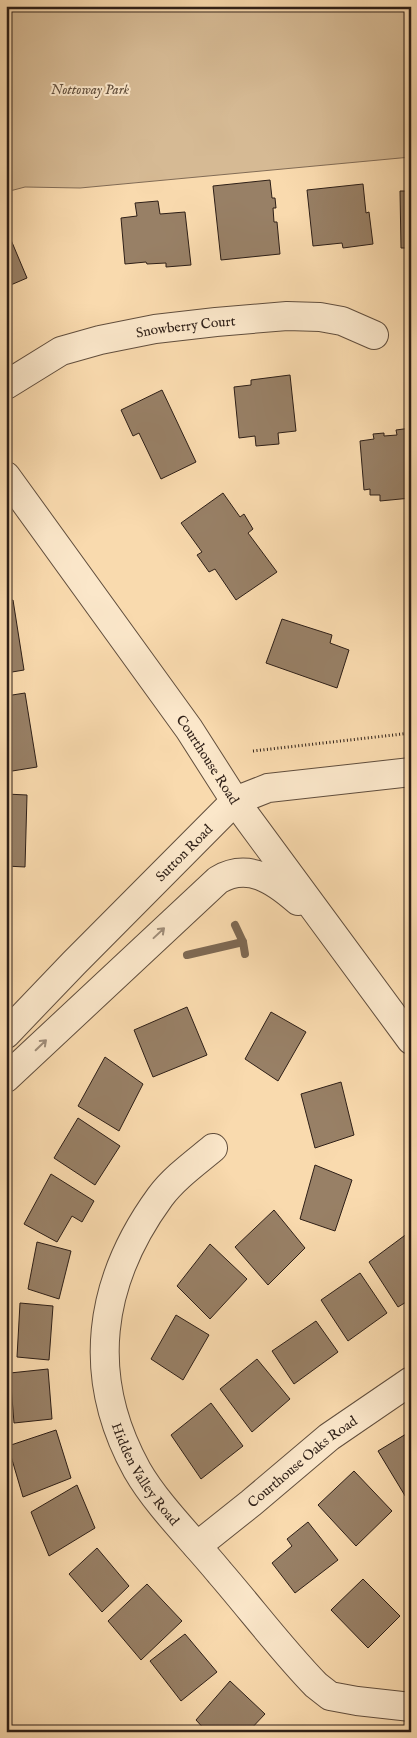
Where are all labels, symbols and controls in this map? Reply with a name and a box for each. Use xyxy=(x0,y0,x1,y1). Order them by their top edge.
park label: Nottoway Park xyxy=(51,81,130,99)
street label: Snowberry Court xyxy=(134,312,236,343)
street label: Courthouse Road xyxy=(172,712,243,808)
street label: Sutton Road xyxy=(152,820,217,886)
one-way arrow xyxy=(153,927,166,939)
one-way arrow xyxy=(35,1039,48,1051)
street label: Courthouse Oaks Road xyxy=(244,1412,361,1512)
street label: Hidden Valley Road xyxy=(107,1421,183,1530)

